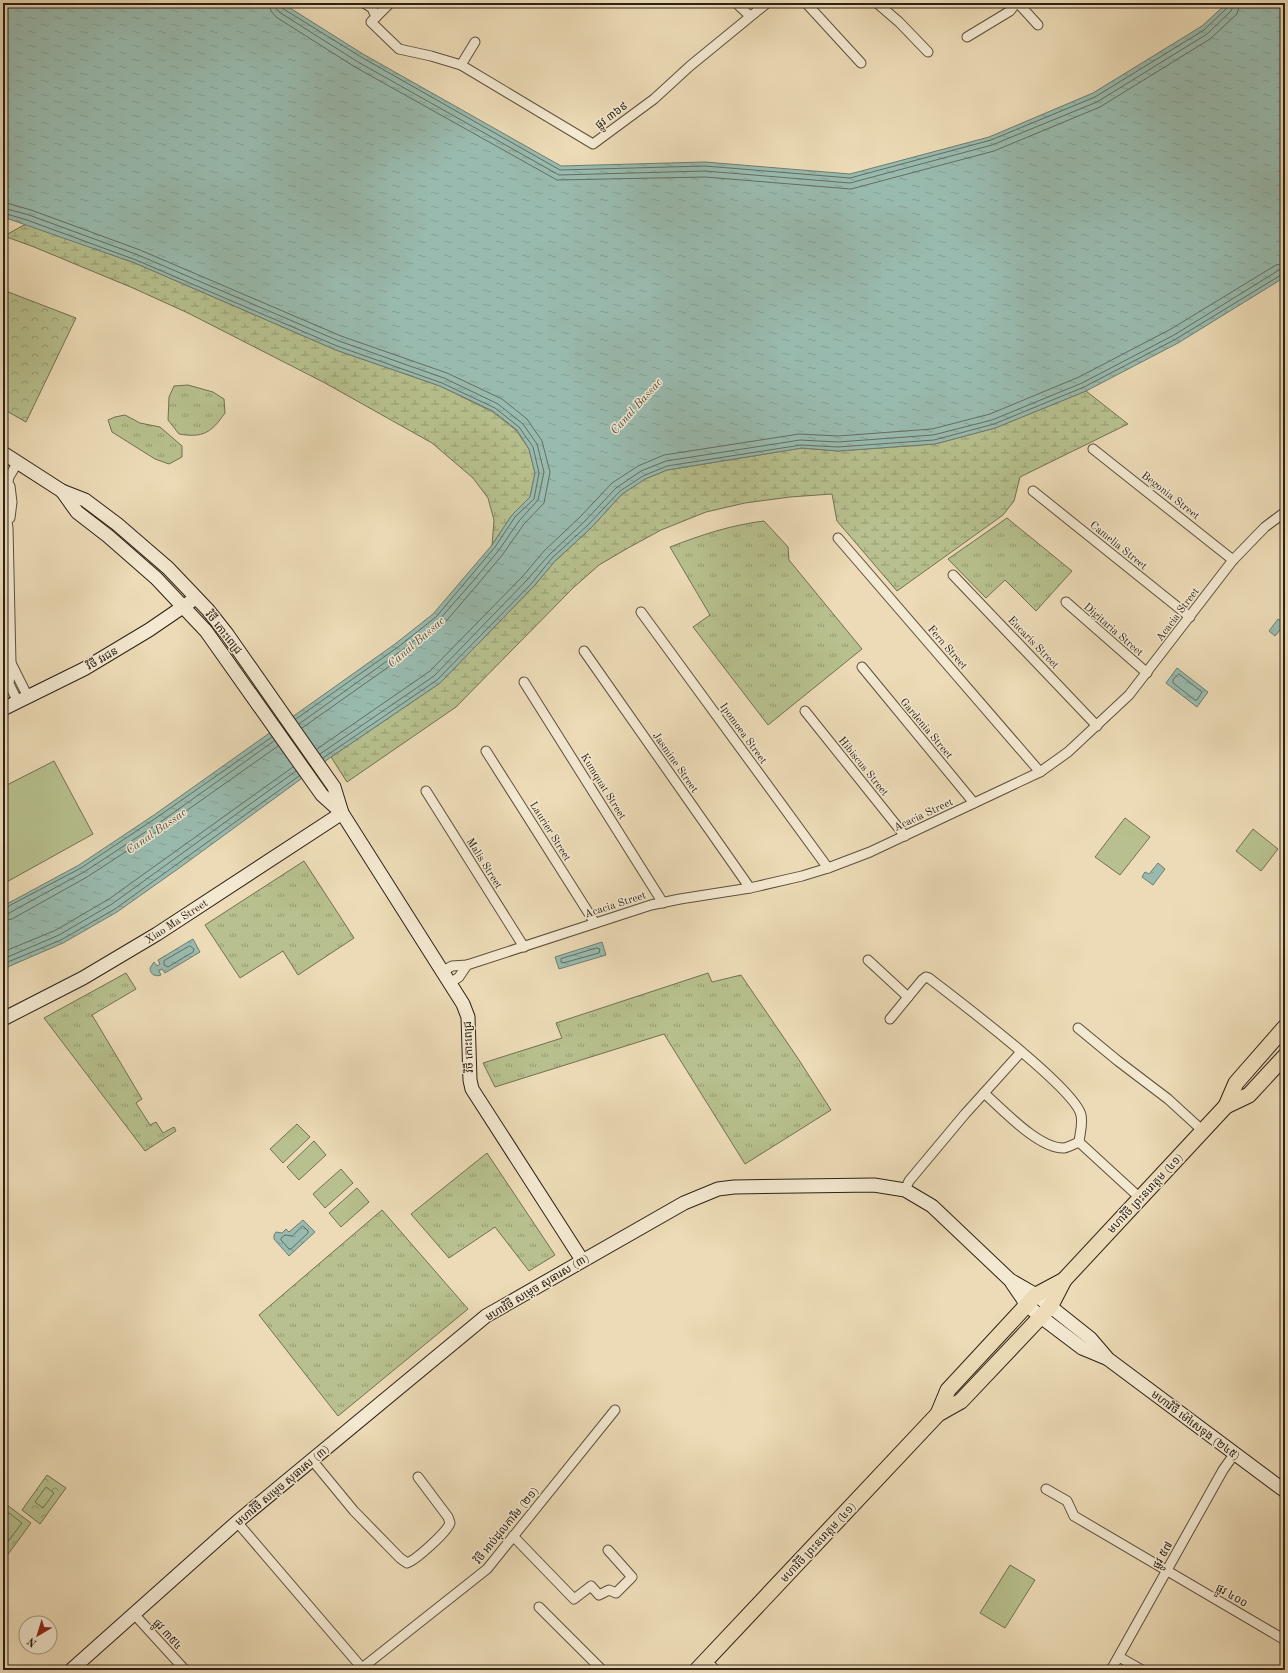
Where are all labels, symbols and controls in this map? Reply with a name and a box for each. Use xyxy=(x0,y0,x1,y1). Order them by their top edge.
street label: ផ្លូវ ៣៦៩ xyxy=(593,100,632,134)
water label: Canal Bassac xyxy=(609,376,665,437)
street label: Begonia Street xyxy=(1139,470,1201,522)
street label: Camelia Street xyxy=(1087,520,1149,573)
street label: Acacia Street xyxy=(1155,586,1202,644)
street label: Digitaria Street xyxy=(1081,601,1145,659)
street label: វិថី កោះពេជ្រ xyxy=(202,607,246,657)
water label: Canal Bassac xyxy=(386,615,447,671)
street label: Eucaris Street xyxy=(1005,615,1061,671)
street label: Fern Street xyxy=(925,624,969,672)
street label: វិថី វរជន xyxy=(83,643,120,673)
street label: Gardenia Street xyxy=(897,697,954,761)
street label: Ipomoea Street xyxy=(717,701,769,767)
street label: Jasmine Street xyxy=(650,731,700,795)
street label: Hibiscus Street xyxy=(836,735,890,799)
street label: Kumquat Street xyxy=(578,752,628,822)
street label: Acacia Street xyxy=(892,797,955,834)
street label: Laurier Street xyxy=(527,800,572,864)
water label: Canal Bassac xyxy=(124,807,189,857)
street label: Malis Street xyxy=(464,836,504,891)
street label: Acacia Street xyxy=(583,890,648,921)
street label: Xiao Ma Street xyxy=(144,898,210,946)
street label: វិថី កោះពេជ្រ xyxy=(460,1021,476,1074)
street label: មហាវិថី ព្រះនរោត្តម (៤១) xyxy=(1104,1150,1186,1236)
street label: មហាវិថី សម្តេច សុធារស (៣) xyxy=(482,1250,592,1324)
street label: មហាវិថី ម៉ៅសេទុង (២៤៥) xyxy=(1149,1387,1243,1463)
street label: មហាវិថី សម្តេច សុធារស (៣) xyxy=(232,1441,332,1529)
street label: វិថី អាប់ដុលការីម (២១) xyxy=(470,1484,542,1567)
street label: មហាវិថី ព្រះនរោត្តម (៤១) xyxy=(777,1499,859,1585)
street label: ផ្លូវ ៥៧ xyxy=(1151,1540,1178,1573)
street label: ផ្លូវ ៤០០ xyxy=(1212,1582,1249,1613)
north arrow xyxy=(18,1615,58,1655)
street label: ផ្លូវ ៣៥៤ xyxy=(148,1617,184,1655)
text: N xyxy=(26,1634,39,1649)

